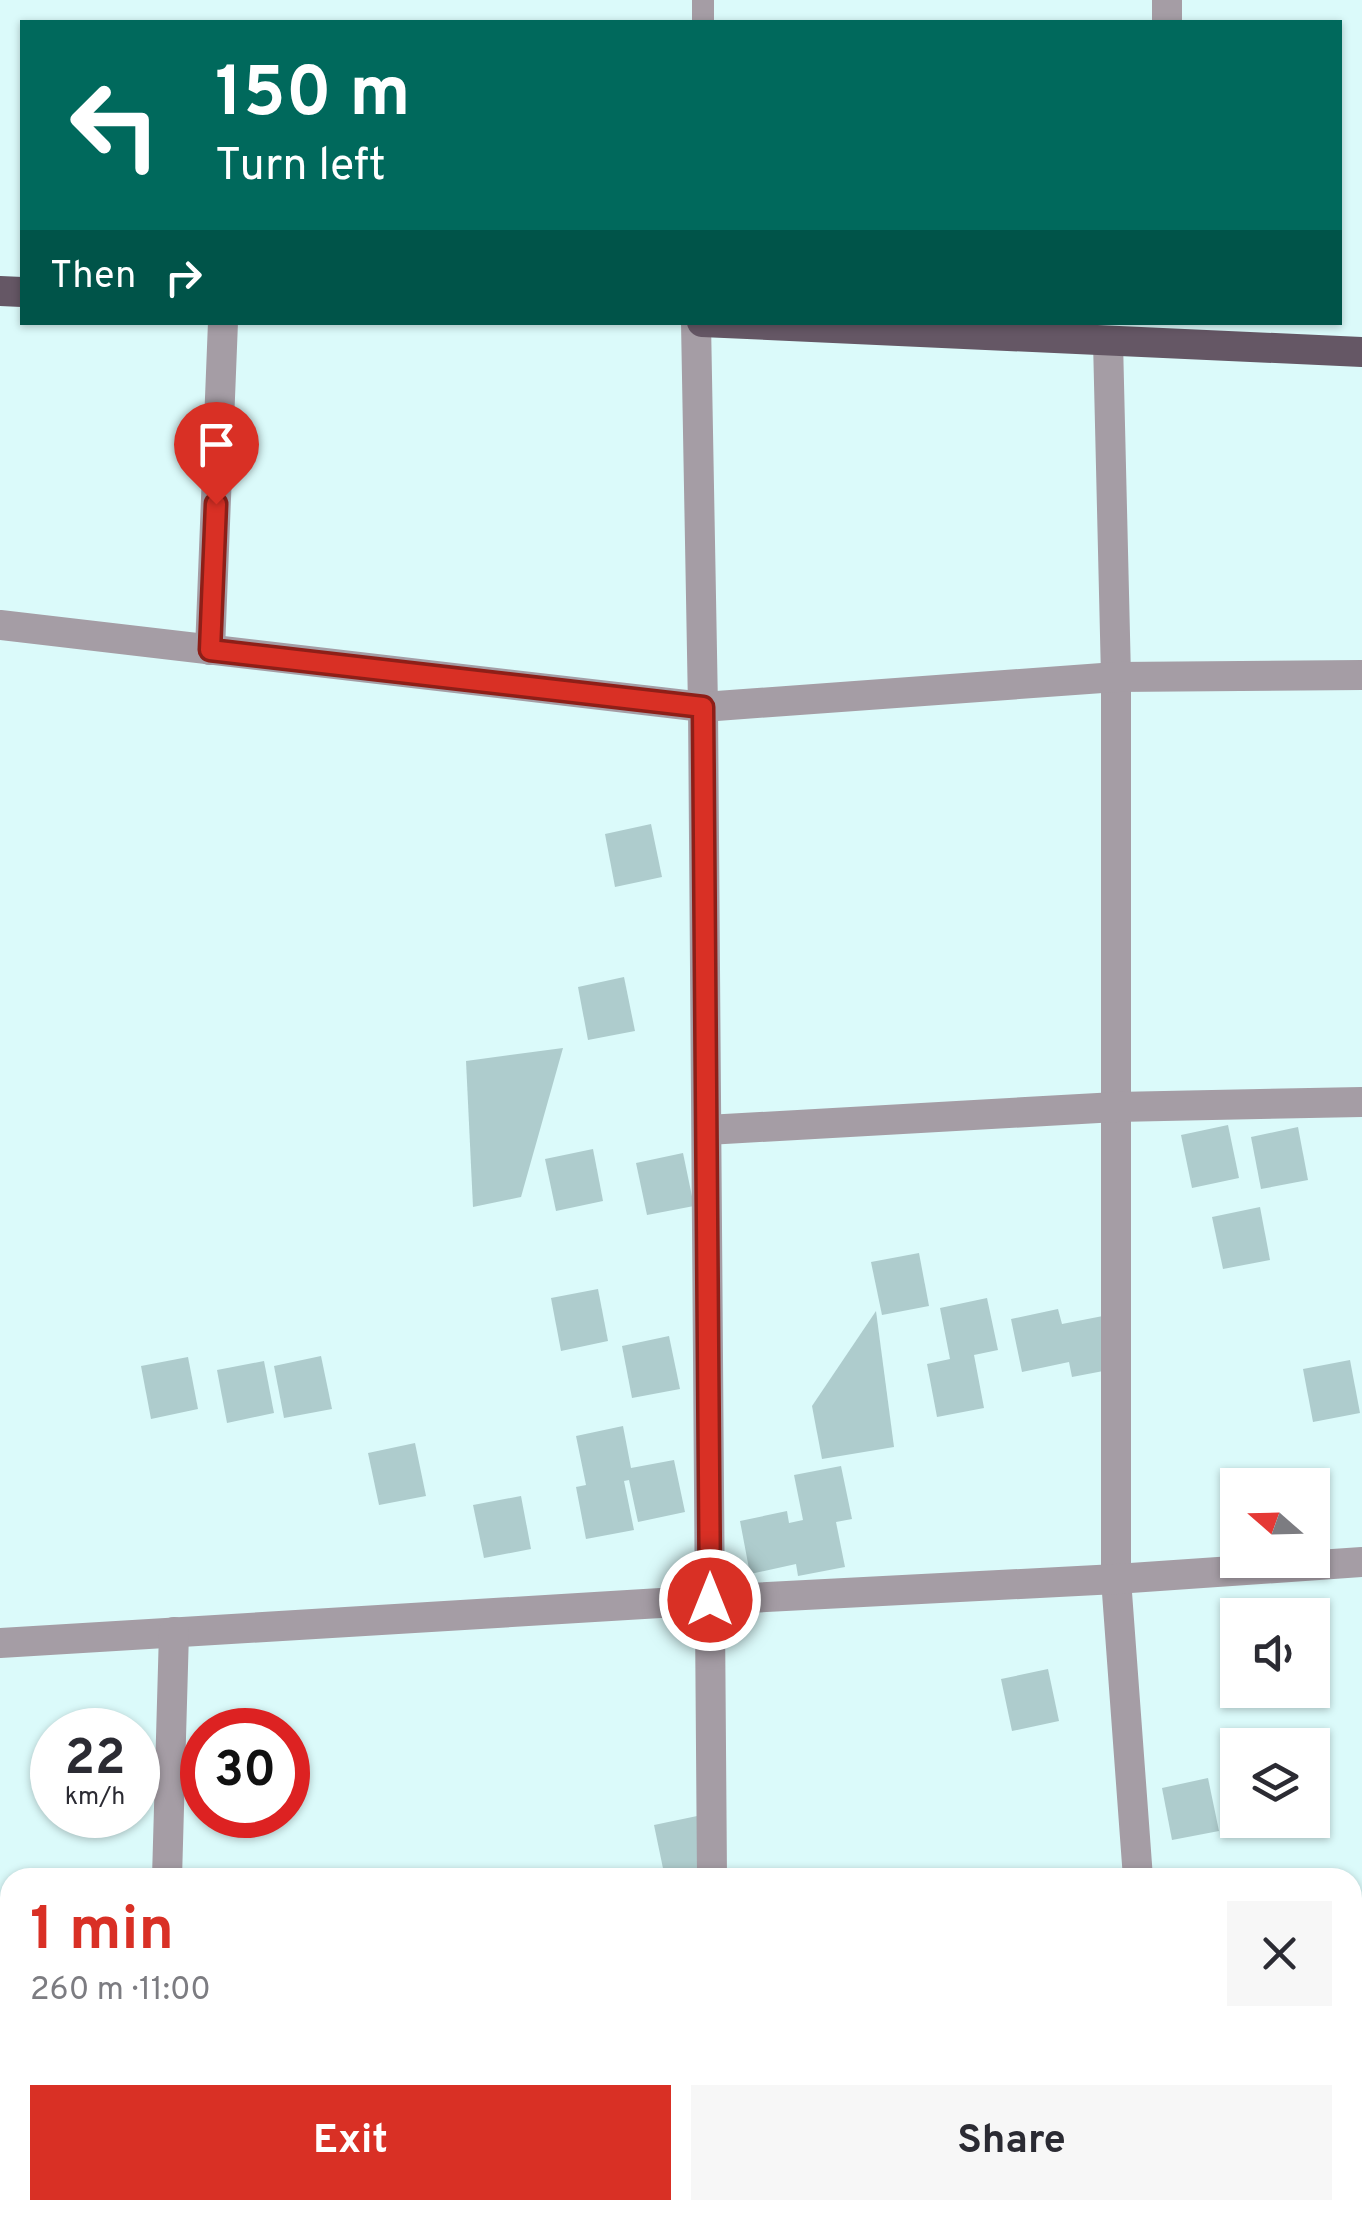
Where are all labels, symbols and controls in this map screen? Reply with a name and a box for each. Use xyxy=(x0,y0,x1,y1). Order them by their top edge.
text: 150 m xyxy=(215,52,410,141)
icon: left xyxy=(50,60,180,190)
text: Turn left xyxy=(215,139,386,196)
icon: right xyxy=(156,250,211,305)
text: Then xyxy=(50,253,136,302)
pin xyxy=(174,402,259,505)
icon: arrive xyxy=(189,417,244,472)
north arrow xyxy=(1220,1468,1330,1578)
map controls xyxy=(1220,1468,1330,1838)
position arrow xyxy=(658,1548,762,1652)
button: sound xyxy=(1220,1598,1330,1708)
speed limit sign: 30 xyxy=(180,1708,310,1838)
button: layers xyxy=(1220,1728,1330,1838)
text: 22 xyxy=(64,1729,126,1792)
text: km/h xyxy=(65,1782,125,1814)
text: 1 min xyxy=(30,1895,174,1971)
button: close xyxy=(1227,1901,1332,2006)
text: 260 m · 11:00 xyxy=(30,1971,211,2011)
button: Exit xyxy=(30,2085,671,2200)
button: Share xyxy=(691,2085,1332,2200)

